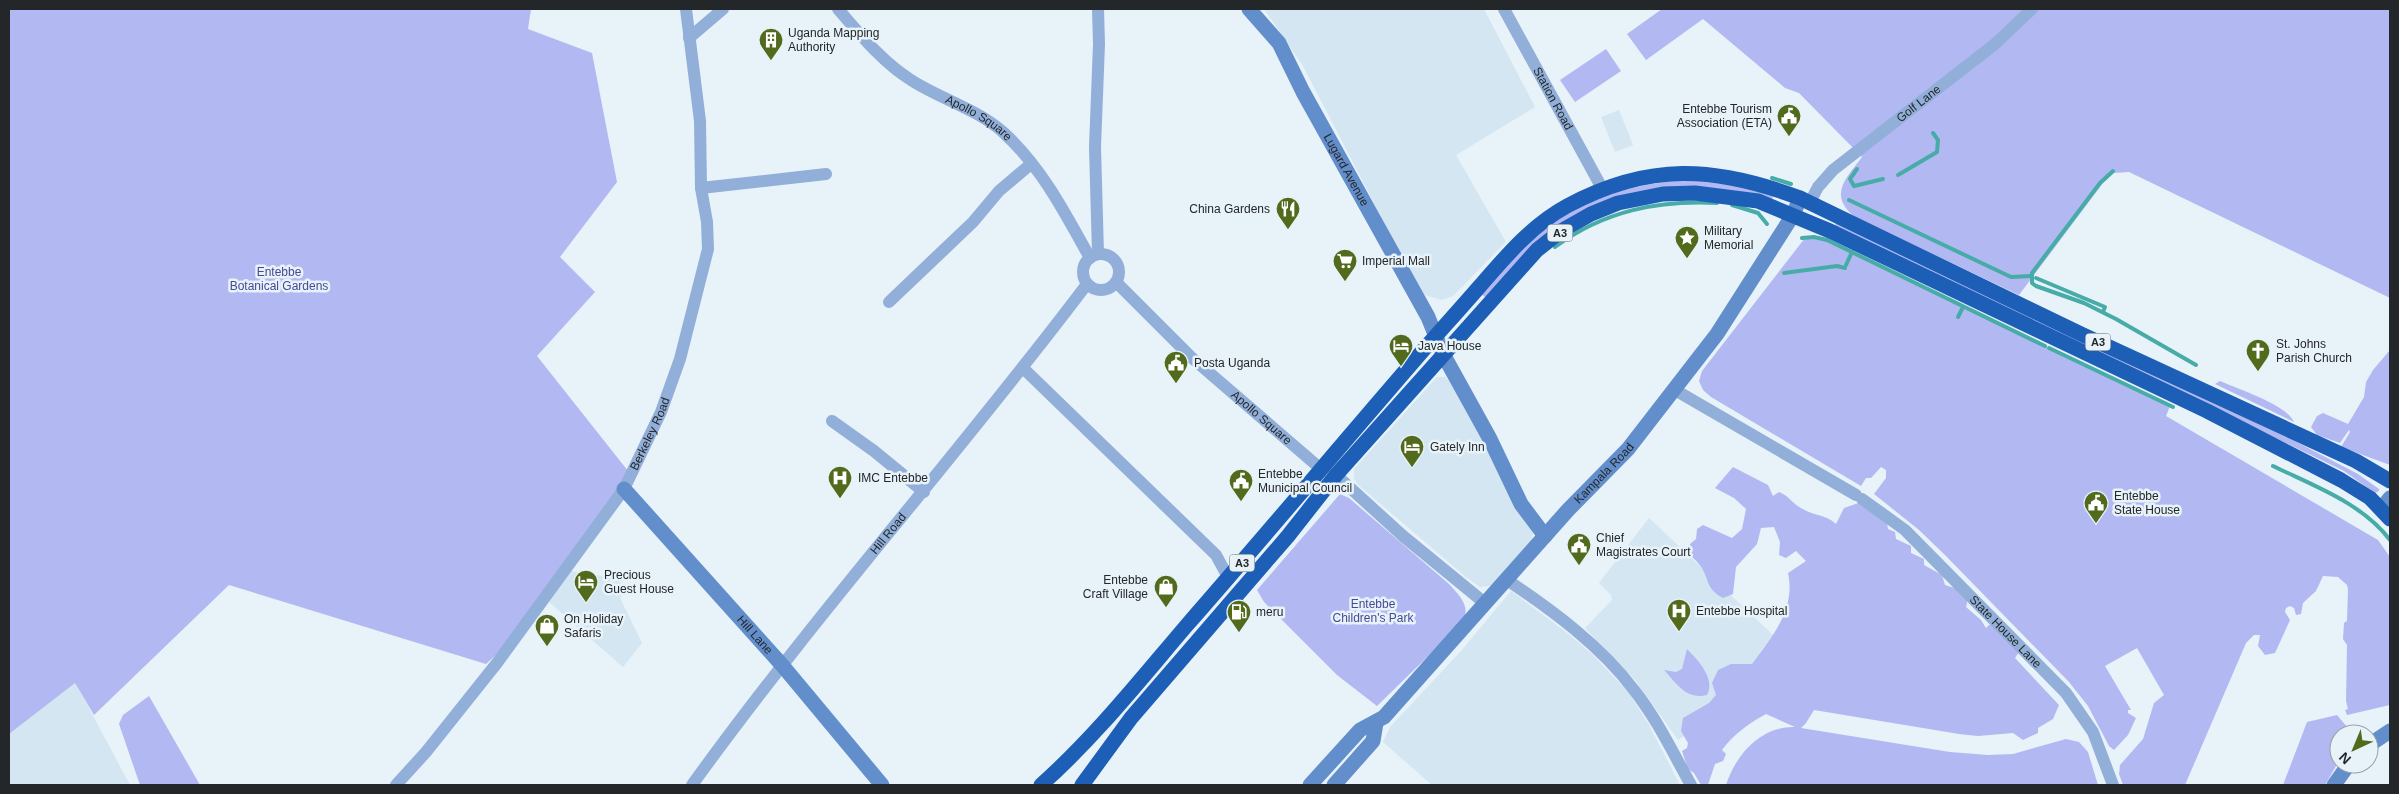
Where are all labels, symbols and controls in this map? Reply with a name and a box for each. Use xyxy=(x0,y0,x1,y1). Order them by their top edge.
place label: Uganda Mapping Authority xyxy=(788,26,879,54)
building icon: Uganda Mapping Authority xyxy=(758,27,784,61)
street label: Station Road xyxy=(1530,65,1576,132)
street label: Golf Lane xyxy=(1894,82,1944,125)
street label: Apollo Square xyxy=(943,92,1015,144)
place label: Entebbe Tourism Association (ETA) xyxy=(1677,102,1772,130)
public building icon: Entebbe Tourism Association (ETA) xyxy=(1776,103,1802,137)
street label: Lugard Avenue xyxy=(1321,131,1372,209)
restaurant icon: China Gardens xyxy=(1275,196,1301,230)
place label: China Gardens xyxy=(1189,202,1270,216)
road number: A3 xyxy=(1548,224,1572,242)
place label: Military Memorial xyxy=(1704,224,1753,252)
place icon: Military Memorial xyxy=(1674,225,1700,259)
supermarket icon: Imperial Mall xyxy=(1332,248,1358,282)
place label: Imperial Mall xyxy=(1362,254,1430,268)
park label: Entebbe Botanical Gardens xyxy=(230,265,328,293)
hotel icon: Java House xyxy=(1388,333,1414,367)
road number: A3 xyxy=(2086,334,2110,351)
place label: St. Johns Parish Church xyxy=(2276,337,2352,365)
church icon: St. Johns Parish Church xyxy=(2245,338,2271,372)
place label: Java House xyxy=(1418,339,1482,353)
public building icon: Posta Uganda xyxy=(1163,350,1189,384)
place label: Posta Uganda xyxy=(1194,356,1270,370)
street label: Apollo Square xyxy=(1228,388,1295,448)
street label: Berkeley Road xyxy=(627,395,673,472)
hotel icon: Gately Inn xyxy=(1399,434,1425,468)
place label: Gately Inn xyxy=(1430,440,1485,454)
street label: Kampala Road xyxy=(1571,440,1637,507)
hospital icon: IMC Entebbe xyxy=(827,465,853,499)
place label: Entebbe Municipal Council xyxy=(1258,467,1352,495)
public building icon: Entebbe Municipal Council xyxy=(1228,468,1254,502)
place label: IMC Entebbe xyxy=(858,471,928,485)
place label: Entebbe State House xyxy=(2114,489,2180,517)
public building icon: Entebbe State House xyxy=(2083,490,2109,524)
street label: Hill Road xyxy=(867,510,909,557)
place label: Chief Magistrates Court xyxy=(1596,531,1691,559)
public building icon: Chief Magistrates Court xyxy=(1566,532,1592,566)
road number: A3 xyxy=(1230,554,1254,572)
place label: Precious Guest House xyxy=(604,568,674,596)
hotel icon: Precious Guest House xyxy=(573,569,599,603)
place label: Entebbe Craft Village xyxy=(1083,573,1148,601)
shop icon: Entebbe Craft Village xyxy=(1153,574,1179,608)
street label: State House Lane xyxy=(1967,593,2045,671)
park label: Entebbe Children's Park xyxy=(1333,597,1414,625)
hospital icon: Entebbe Hospital xyxy=(1666,598,1692,632)
fuel station icon: meru xyxy=(1226,599,1252,633)
place label: Entebbe Hospital xyxy=(1696,604,1787,618)
place label: meru xyxy=(1256,605,1283,619)
place label: On Holiday Safaris xyxy=(564,612,623,640)
shop icon: On Holiday Safaris xyxy=(534,613,560,647)
street label: Hill Lane xyxy=(734,613,776,657)
north arrow xyxy=(2329,724,2379,774)
text: N xyxy=(2336,749,2354,768)

